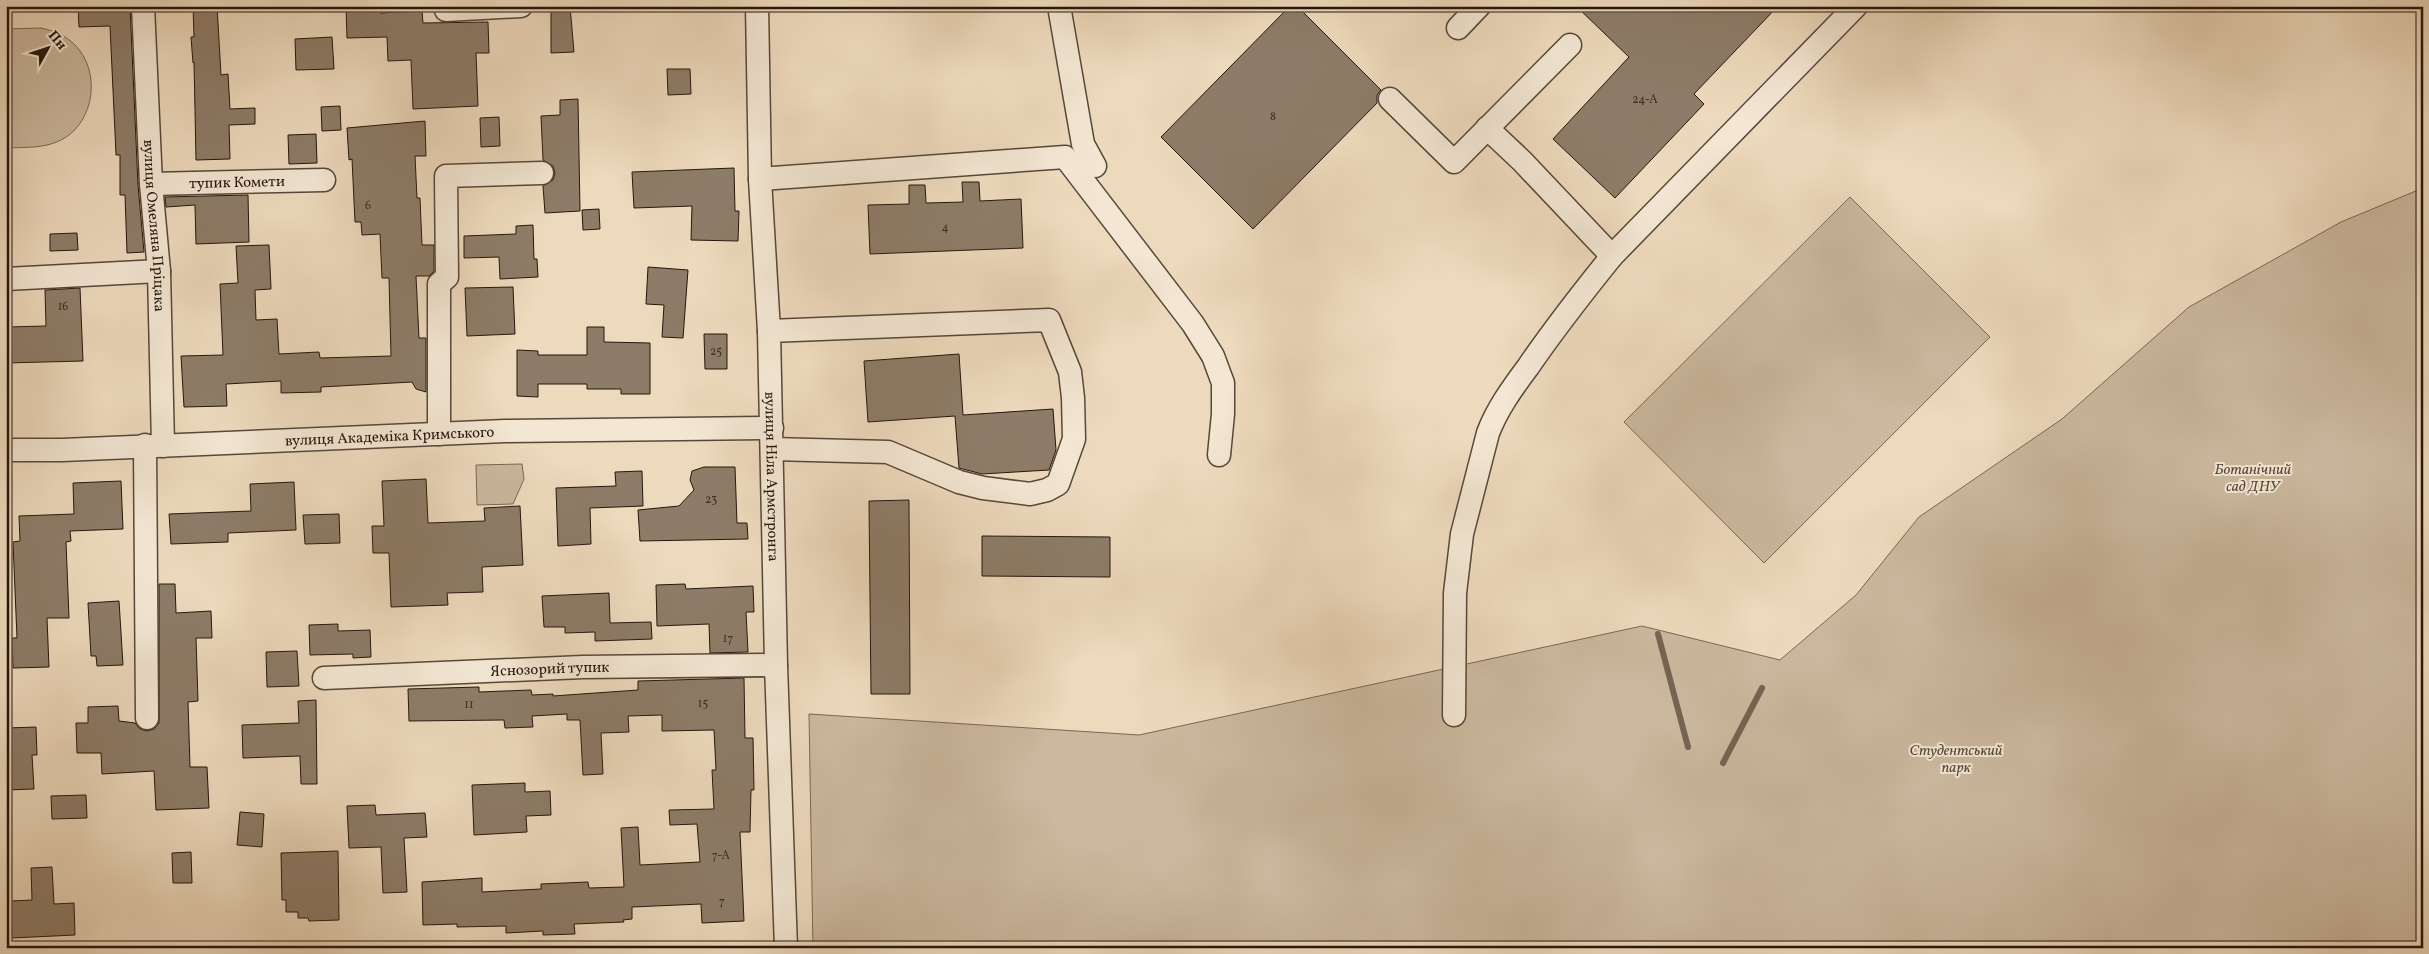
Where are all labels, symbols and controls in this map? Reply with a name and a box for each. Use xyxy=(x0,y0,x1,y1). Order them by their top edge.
north arrow xyxy=(22,22,72,72)
text: Пн xyxy=(43,27,70,54)
house number: 24-А xyxy=(1632,92,1658,108)
house number: 8 xyxy=(1270,109,1276,125)
street label: вулиця Омеляна Пріцака xyxy=(137,139,169,312)
street label: тупик Комети xyxy=(189,172,285,195)
house number: 6 xyxy=(365,198,371,214)
house number: 4 xyxy=(941,220,949,236)
house number: 16 xyxy=(58,299,68,315)
house number: 25 xyxy=(710,344,722,360)
street label: вулиця Ніла Армстронга xyxy=(758,391,783,562)
street label: вулиця Академіка Кримського xyxy=(285,422,495,452)
park label: Ботанічний сад ДНУ xyxy=(2215,460,2292,498)
house number: 23 xyxy=(705,492,717,508)
house number: 17 xyxy=(723,631,733,647)
street label: Яснозорий тупик xyxy=(490,658,609,683)
house number: 15 xyxy=(698,696,708,712)
house number: 11 xyxy=(464,697,474,713)
park label: Студентський парк xyxy=(1909,741,2003,779)
house number: 7-А xyxy=(712,848,731,864)
house number: 7 xyxy=(719,894,725,910)

